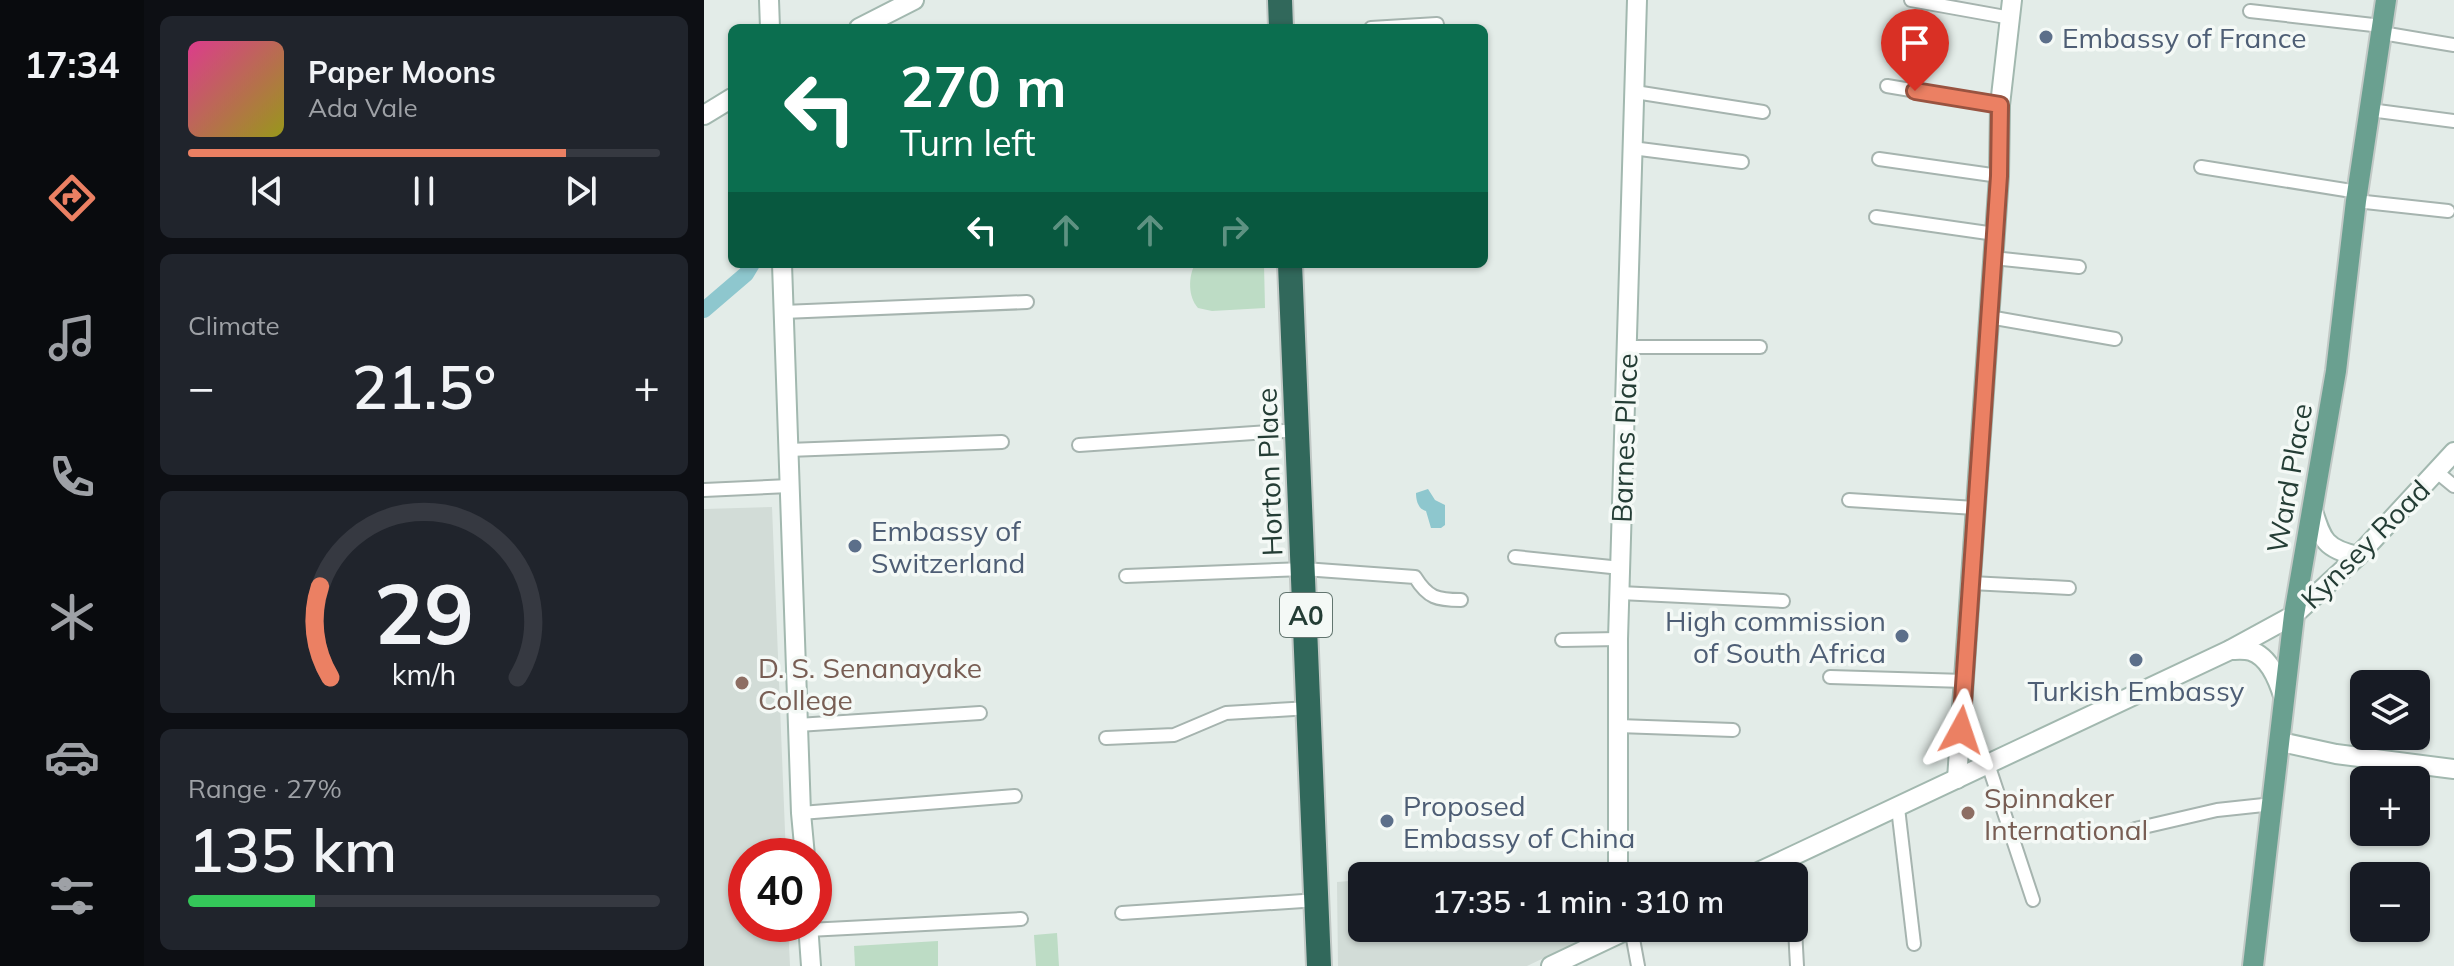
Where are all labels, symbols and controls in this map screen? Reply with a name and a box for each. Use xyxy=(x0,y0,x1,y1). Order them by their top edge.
pin xyxy=(1881,9,1949,91)
place label: Embassy of France xyxy=(2062,20,2306,55)
icon: arrive xyxy=(1893,21,1937,65)
marker: Embassy of France xyxy=(2037,28,2055,46)
text: 17:34 xyxy=(24,42,120,87)
text: 270 m xyxy=(900,51,1067,121)
text: Paper Moons xyxy=(308,53,496,91)
icon: left xyxy=(768,56,872,160)
text: Ada Vale xyxy=(308,91,418,124)
text: Turn left xyxy=(900,120,1036,165)
icon: previous xyxy=(245,169,289,213)
icon: pause xyxy=(402,169,446,213)
icon: next xyxy=(559,169,603,213)
icon: directions xyxy=(44,170,100,226)
icon: left xyxy=(960,208,1004,252)
icon: ahead xyxy=(1044,208,1088,252)
icon: ahead xyxy=(1128,208,1172,252)
icon: right xyxy=(1212,208,1256,252)
text: Climate xyxy=(188,309,280,342)
icon: music xyxy=(44,310,100,366)
text: 21.5° xyxy=(352,349,496,424)
street label: Barnes Place xyxy=(1604,353,1644,523)
text: − xyxy=(188,359,214,414)
text: + xyxy=(634,359,660,414)
street label: Horton Place xyxy=(1249,387,1289,557)
street label: Ward Place xyxy=(2259,401,2319,555)
icon: phone xyxy=(44,449,100,505)
street label: Kynsey Road xyxy=(2293,472,2437,616)
place label: Embassy of Switzerland xyxy=(871,513,1025,580)
marker: Embassy of Switzerland xyxy=(846,537,864,555)
text: 29 xyxy=(374,559,474,664)
icon: climate xyxy=(44,589,100,645)
road number: A0 xyxy=(1280,593,1332,637)
place label: High commission of South Africa xyxy=(1665,603,1886,670)
marker: High commission of South Africa xyxy=(1893,627,1911,645)
place label: D. S. Senanayake College xyxy=(758,650,982,717)
marker: Turkish Embassy xyxy=(2127,651,2145,669)
text: km/h xyxy=(392,656,456,692)
map controls xyxy=(2350,670,2430,942)
button: layers xyxy=(2350,670,2430,750)
place label: Turkish Embassy xyxy=(2028,673,2245,708)
marker: D. S. Senanayake College xyxy=(733,674,751,692)
position arrow xyxy=(1919,688,2003,772)
icon: car xyxy=(44,729,100,785)
button: + xyxy=(2350,766,2430,846)
text: Range · 27% xyxy=(188,772,342,805)
place label: Spinnaker International xyxy=(1984,780,2148,847)
place label: Proposed Embassy of China xyxy=(1403,788,1635,855)
marker: Spinnaker International xyxy=(1959,804,1977,822)
text: 135 km xyxy=(188,812,397,887)
marker: Proposed Embassy of China xyxy=(1378,812,1396,830)
speed limit sign: 40 xyxy=(728,838,832,942)
button: − xyxy=(2350,862,2430,942)
icon: filters xyxy=(44,868,100,924)
text: 17:35 · 1 min · 310 m xyxy=(1432,883,1724,921)

